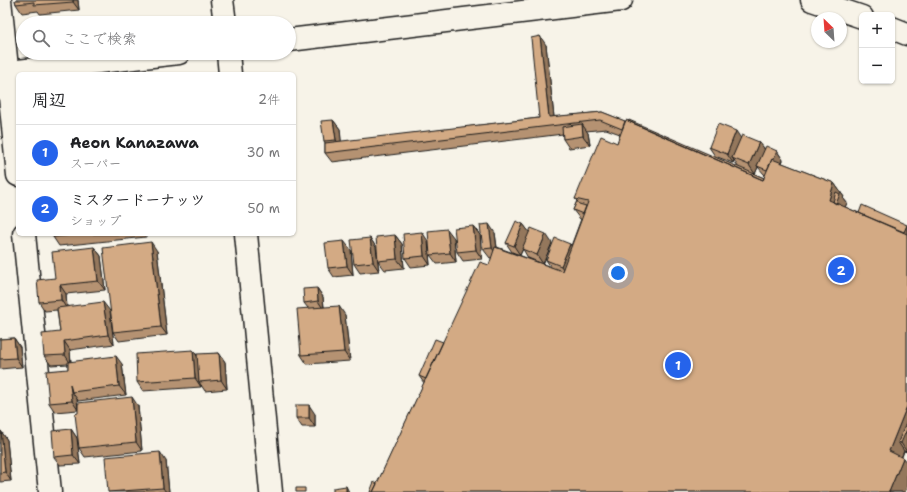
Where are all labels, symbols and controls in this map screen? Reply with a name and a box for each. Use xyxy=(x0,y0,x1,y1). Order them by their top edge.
north arrow xyxy=(811,12,847,48)
map controls xyxy=(859,12,895,84)
button: + xyxy=(859,12,895,48)
search box xyxy=(16,16,296,60)
icon: search xyxy=(30,27,52,49)
text: ここで検索 xyxy=(62,29,137,49)
button: − xyxy=(859,48,895,84)
text: 周辺 xyxy=(32,89,66,111)
text: 2件 xyxy=(258,91,280,108)
text: Aeon Kanazawa xyxy=(70,133,199,153)
text: 1 xyxy=(42,144,48,161)
text: 30 m xyxy=(246,144,280,161)
text: スーパー xyxy=(70,155,121,172)
text: ミスタードーナッツ xyxy=(70,190,205,210)
text: 2 xyxy=(40,200,50,217)
text: 50 m xyxy=(247,200,280,217)
text: ショップ xyxy=(70,212,121,229)
pin: 2 xyxy=(828,255,854,285)
your location xyxy=(608,263,628,283)
pin: 1 xyxy=(665,350,691,380)

